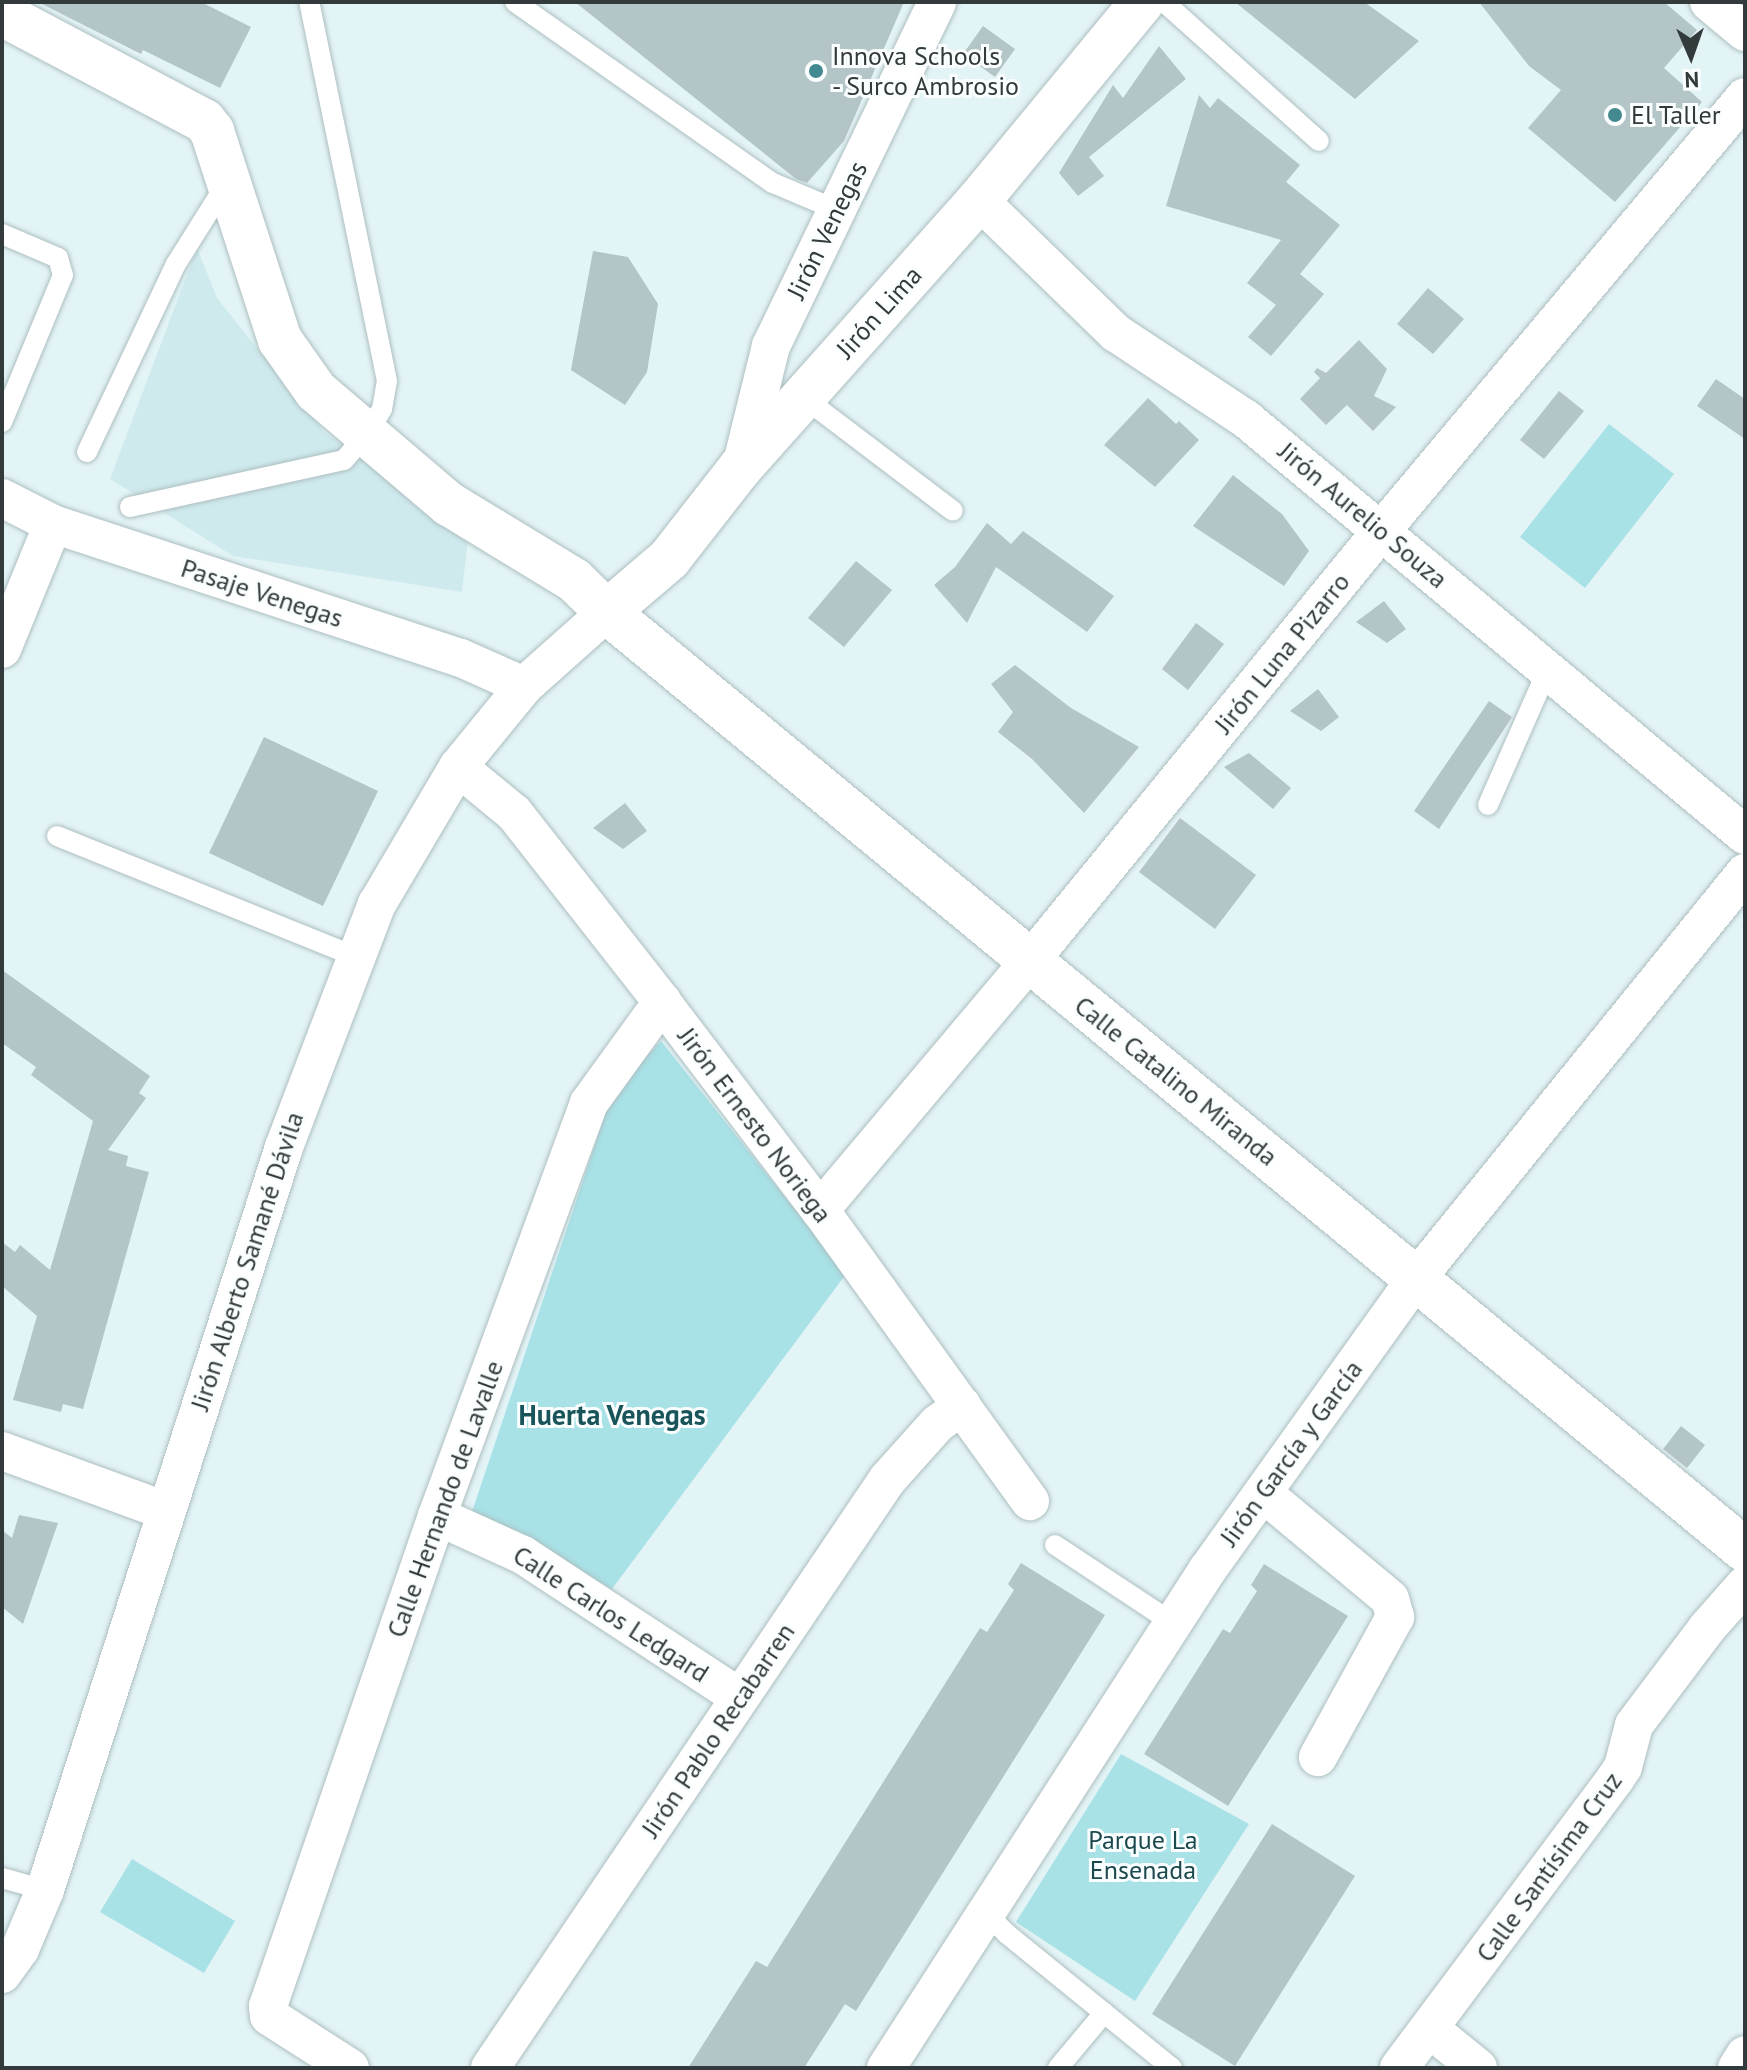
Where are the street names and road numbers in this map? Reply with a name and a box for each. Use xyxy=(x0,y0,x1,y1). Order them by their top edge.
street label: Jirón Venegas xyxy=(780,156,874,304)
street label: Jirón Lima xyxy=(830,260,928,364)
street label: Jirón Aurelio Souza xyxy=(1272,435,1454,595)
street label: Pasaje Venegas xyxy=(177,552,347,634)
street label: Jirón Luna Pizarro xyxy=(1208,567,1356,739)
street label: Calle Catalino Miranda xyxy=(1068,990,1284,1172)
street label: Jirón Ernesto Noriega xyxy=(672,1021,838,1229)
street label: Jirón Alberto Samané Dávila xyxy=(184,1108,310,1414)
street label: Jirón García y García xyxy=(1213,1354,1369,1552)
street label: Calle Hernando de Lavalle xyxy=(380,1356,510,1642)
street label: Calle Carlos Ledgard xyxy=(507,1539,715,1689)
street label: Jirón Pablo Recabarren xyxy=(635,1617,801,1843)
street label: Calle Santísima Cruz xyxy=(1470,1766,1628,1968)

